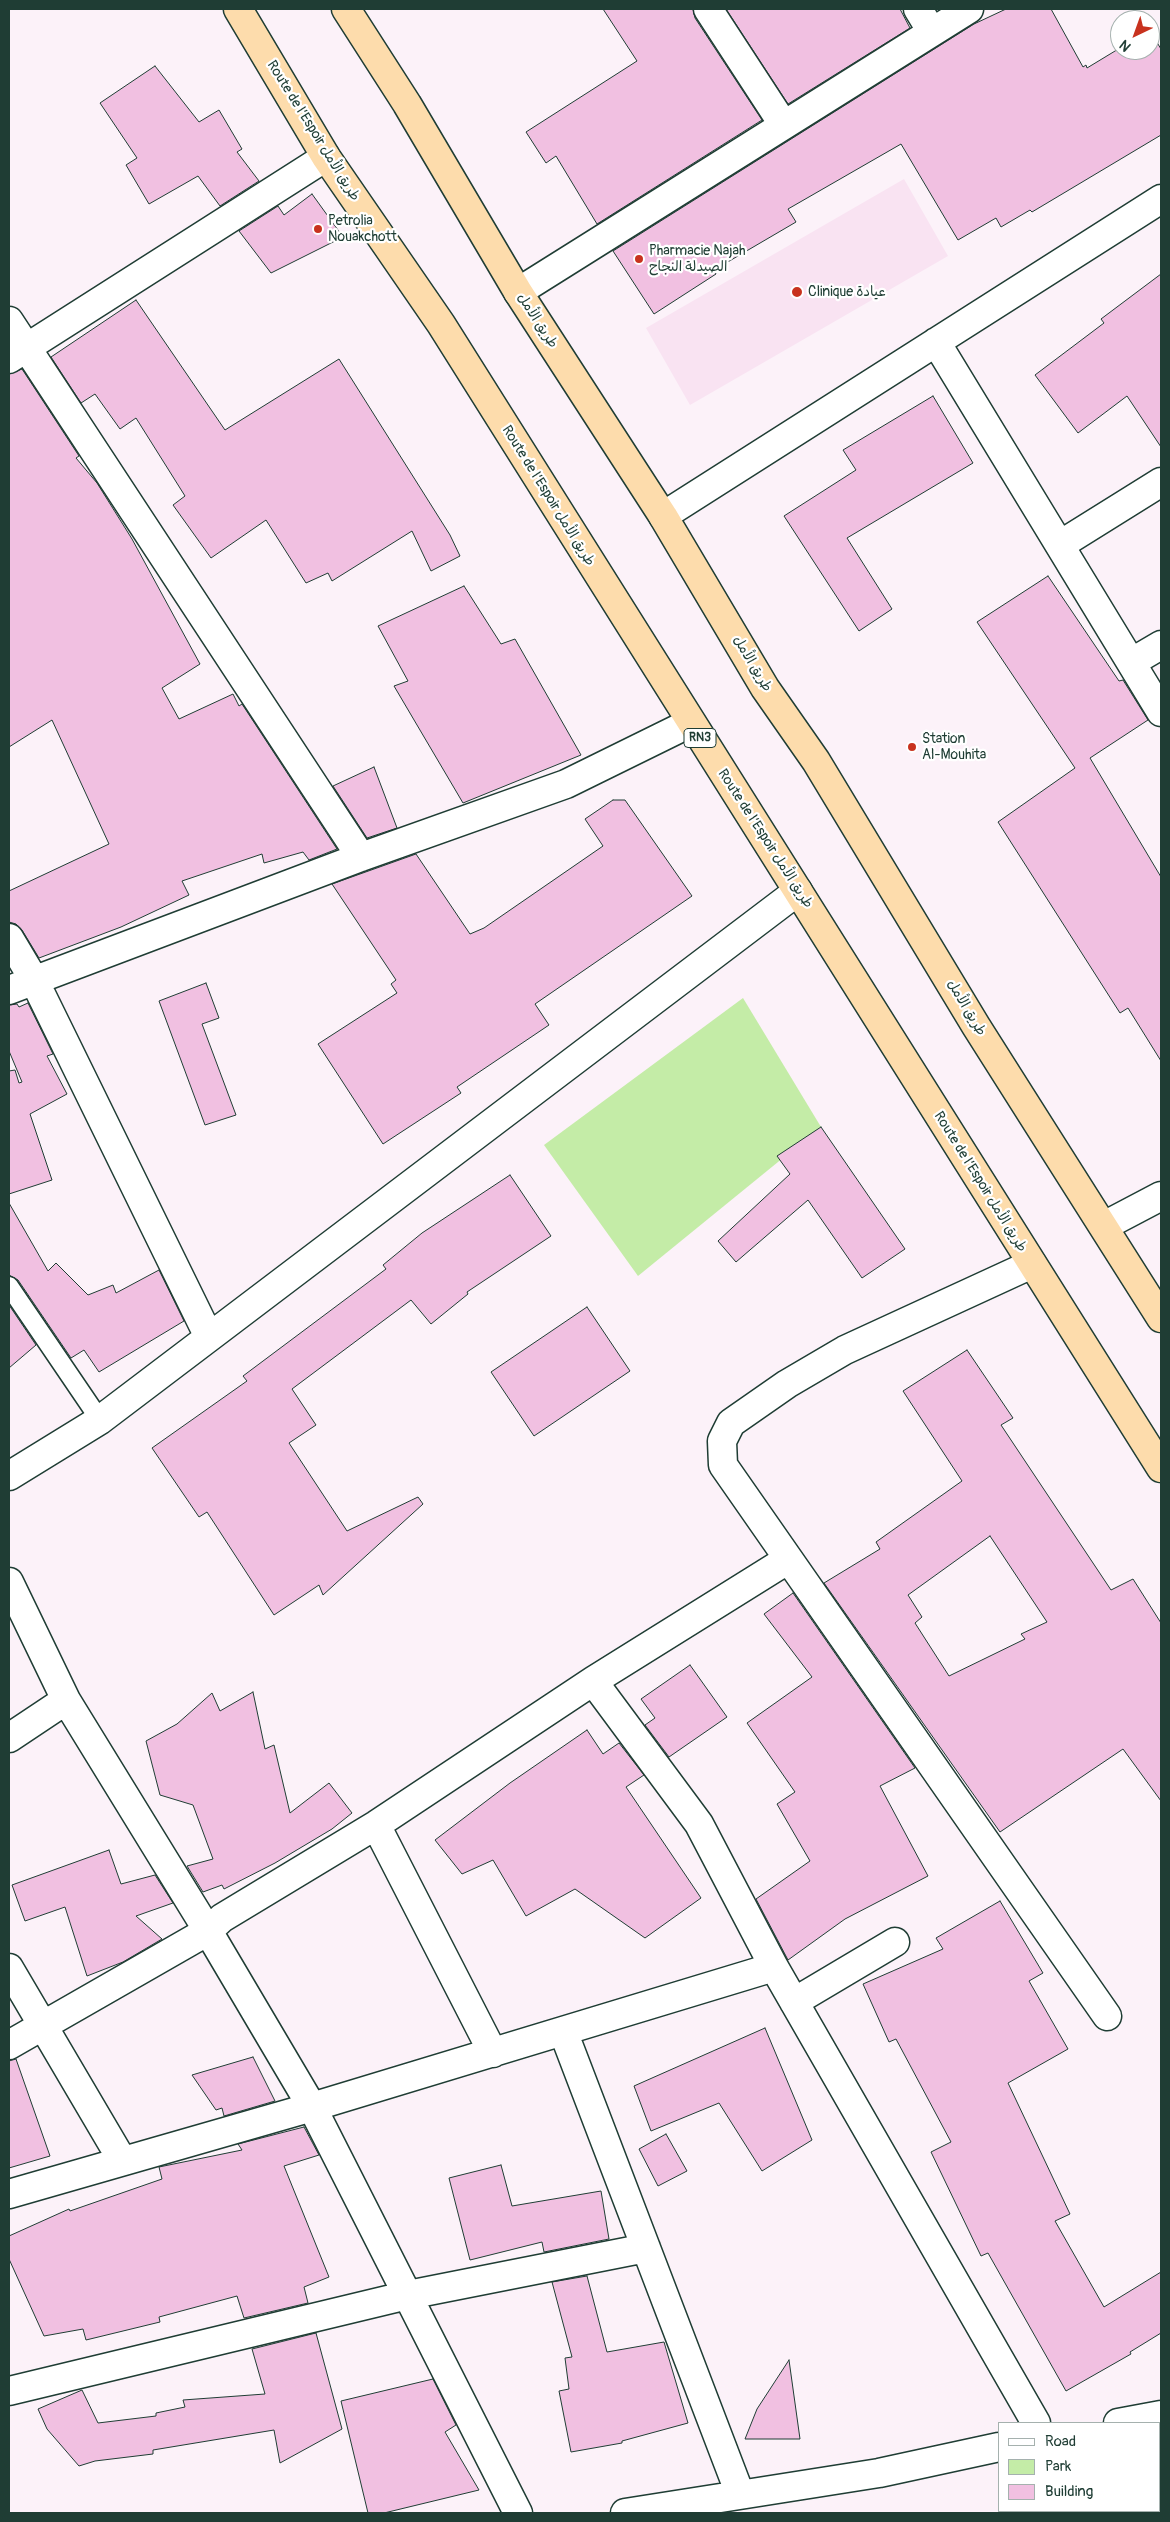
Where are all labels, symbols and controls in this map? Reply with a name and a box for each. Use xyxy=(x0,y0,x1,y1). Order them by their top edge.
north arrow xyxy=(1110,10,1160,60)
text: N xyxy=(1116,36,1135,55)
street label: Route de l’Espoir طريق الأمل xyxy=(263,58,363,204)
place label: Petrolia Nouakchott xyxy=(328,213,397,246)
marker: Petrolia Nouakchott xyxy=(312,223,324,235)
place label: Pharmacie Najah الصيدلة النجاح xyxy=(649,243,746,276)
marker: Pharmacie Najah الصيدلة النجاح xyxy=(633,253,645,265)
place label: Clinique عيادة xyxy=(808,284,886,300)
marker: Clinique عيادة xyxy=(790,285,804,299)
street label: طريق الأمل xyxy=(513,290,561,352)
street label: Route de l’Espoir طريق الأمل xyxy=(498,423,598,569)
street label: طريق الأمل xyxy=(729,633,775,695)
road number: RN3 xyxy=(684,728,716,748)
place label: Station Al-Mouhita xyxy=(922,731,986,764)
marker: Station Al-Mouhita xyxy=(906,741,918,753)
street label: Route de l’Espoir طريق الأمل xyxy=(714,766,816,912)
street label: طريق الأمل xyxy=(943,977,989,1039)
street label: Route de l’Espoir طريق الأمل xyxy=(930,1109,1030,1255)
legend xyxy=(998,2422,1160,2512)
text: Road xyxy=(1045,2432,1076,2451)
text: Park xyxy=(1045,2457,1071,2476)
text: Building xyxy=(1045,2482,1093,2501)

